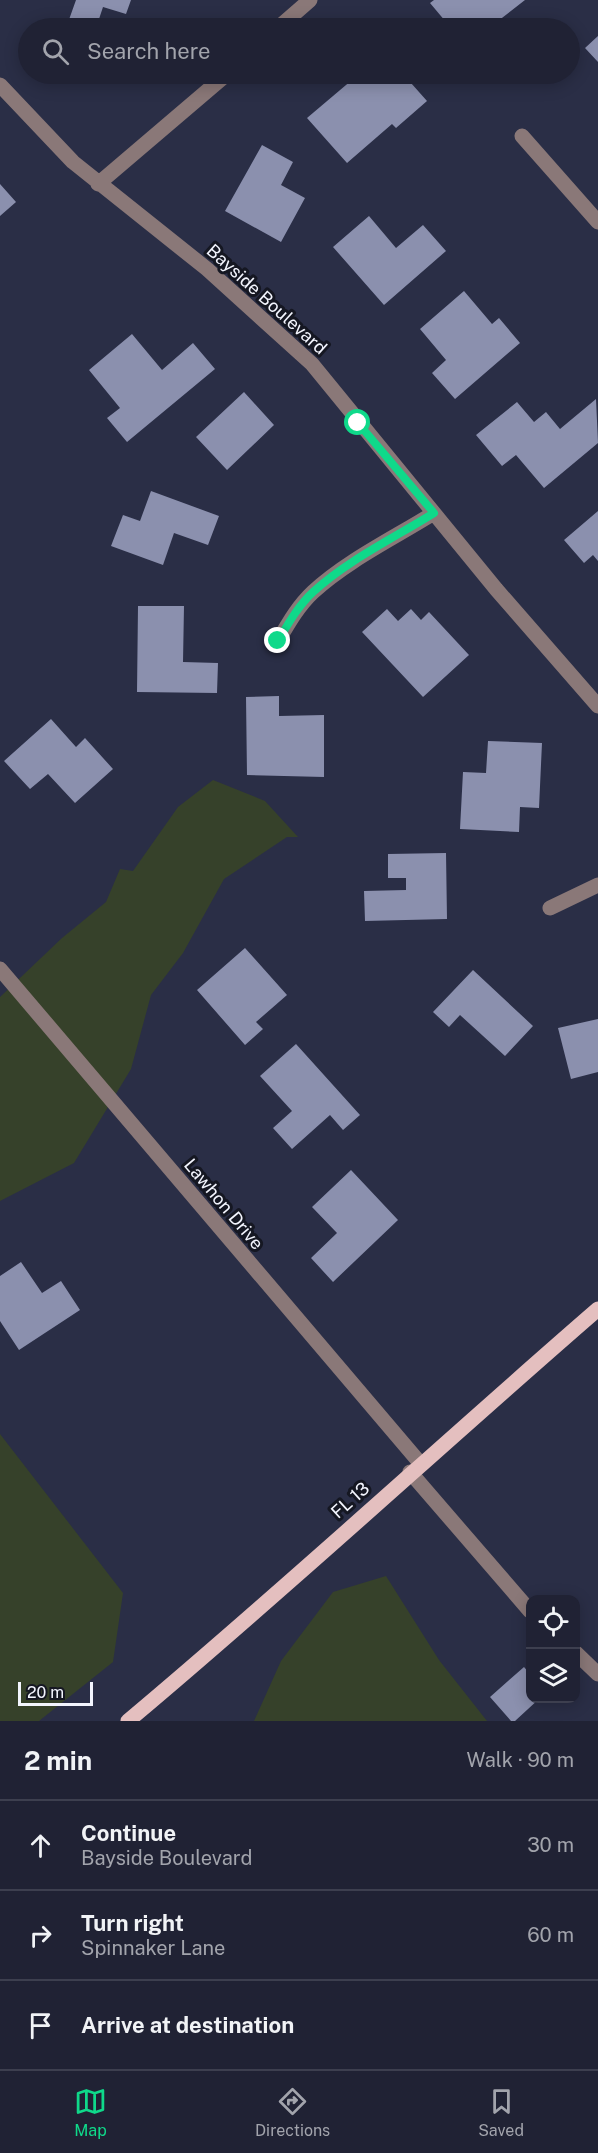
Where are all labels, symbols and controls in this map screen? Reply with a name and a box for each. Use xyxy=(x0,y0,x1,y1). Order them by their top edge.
search box xyxy=(18,18,580,84)
icon: search xyxy=(39,35,72,68)
text: Search here xyxy=(87,38,211,64)
street label: Bayside Boulevard xyxy=(203,240,331,358)
route start xyxy=(344,409,370,435)
route end xyxy=(264,627,290,653)
street label: Lawhon Drive xyxy=(180,1154,268,1254)
street label: FL 13 xyxy=(327,1477,373,1523)
map controls xyxy=(526,1595,580,1703)
button: locate xyxy=(526,1595,580,1649)
button: layers xyxy=(526,1649,580,1703)
scale bar xyxy=(18,1679,93,1706)
text: 20 m xyxy=(27,1683,64,1702)
text: 2 min xyxy=(24,1745,92,1776)
text: Walk · 90 m xyxy=(467,1748,574,1772)
text: Continue xyxy=(81,1820,176,1846)
icon: ahead xyxy=(24,1829,57,1862)
text: 30 m xyxy=(527,1833,574,1857)
text: Bayside Boulevard xyxy=(81,1846,252,1870)
text: Turn right xyxy=(81,1910,184,1936)
icon: right xyxy=(24,1919,57,1952)
text: 60 m xyxy=(527,1923,574,1947)
text: Spinnaker Lane xyxy=(81,1936,225,1960)
icon: arrive xyxy=(24,2009,57,2042)
text: Arrive at destination xyxy=(81,2012,294,2038)
tab: Map xyxy=(74,2085,107,2140)
tab: Directions xyxy=(255,2085,330,2140)
tab: Saved xyxy=(478,2085,524,2140)

